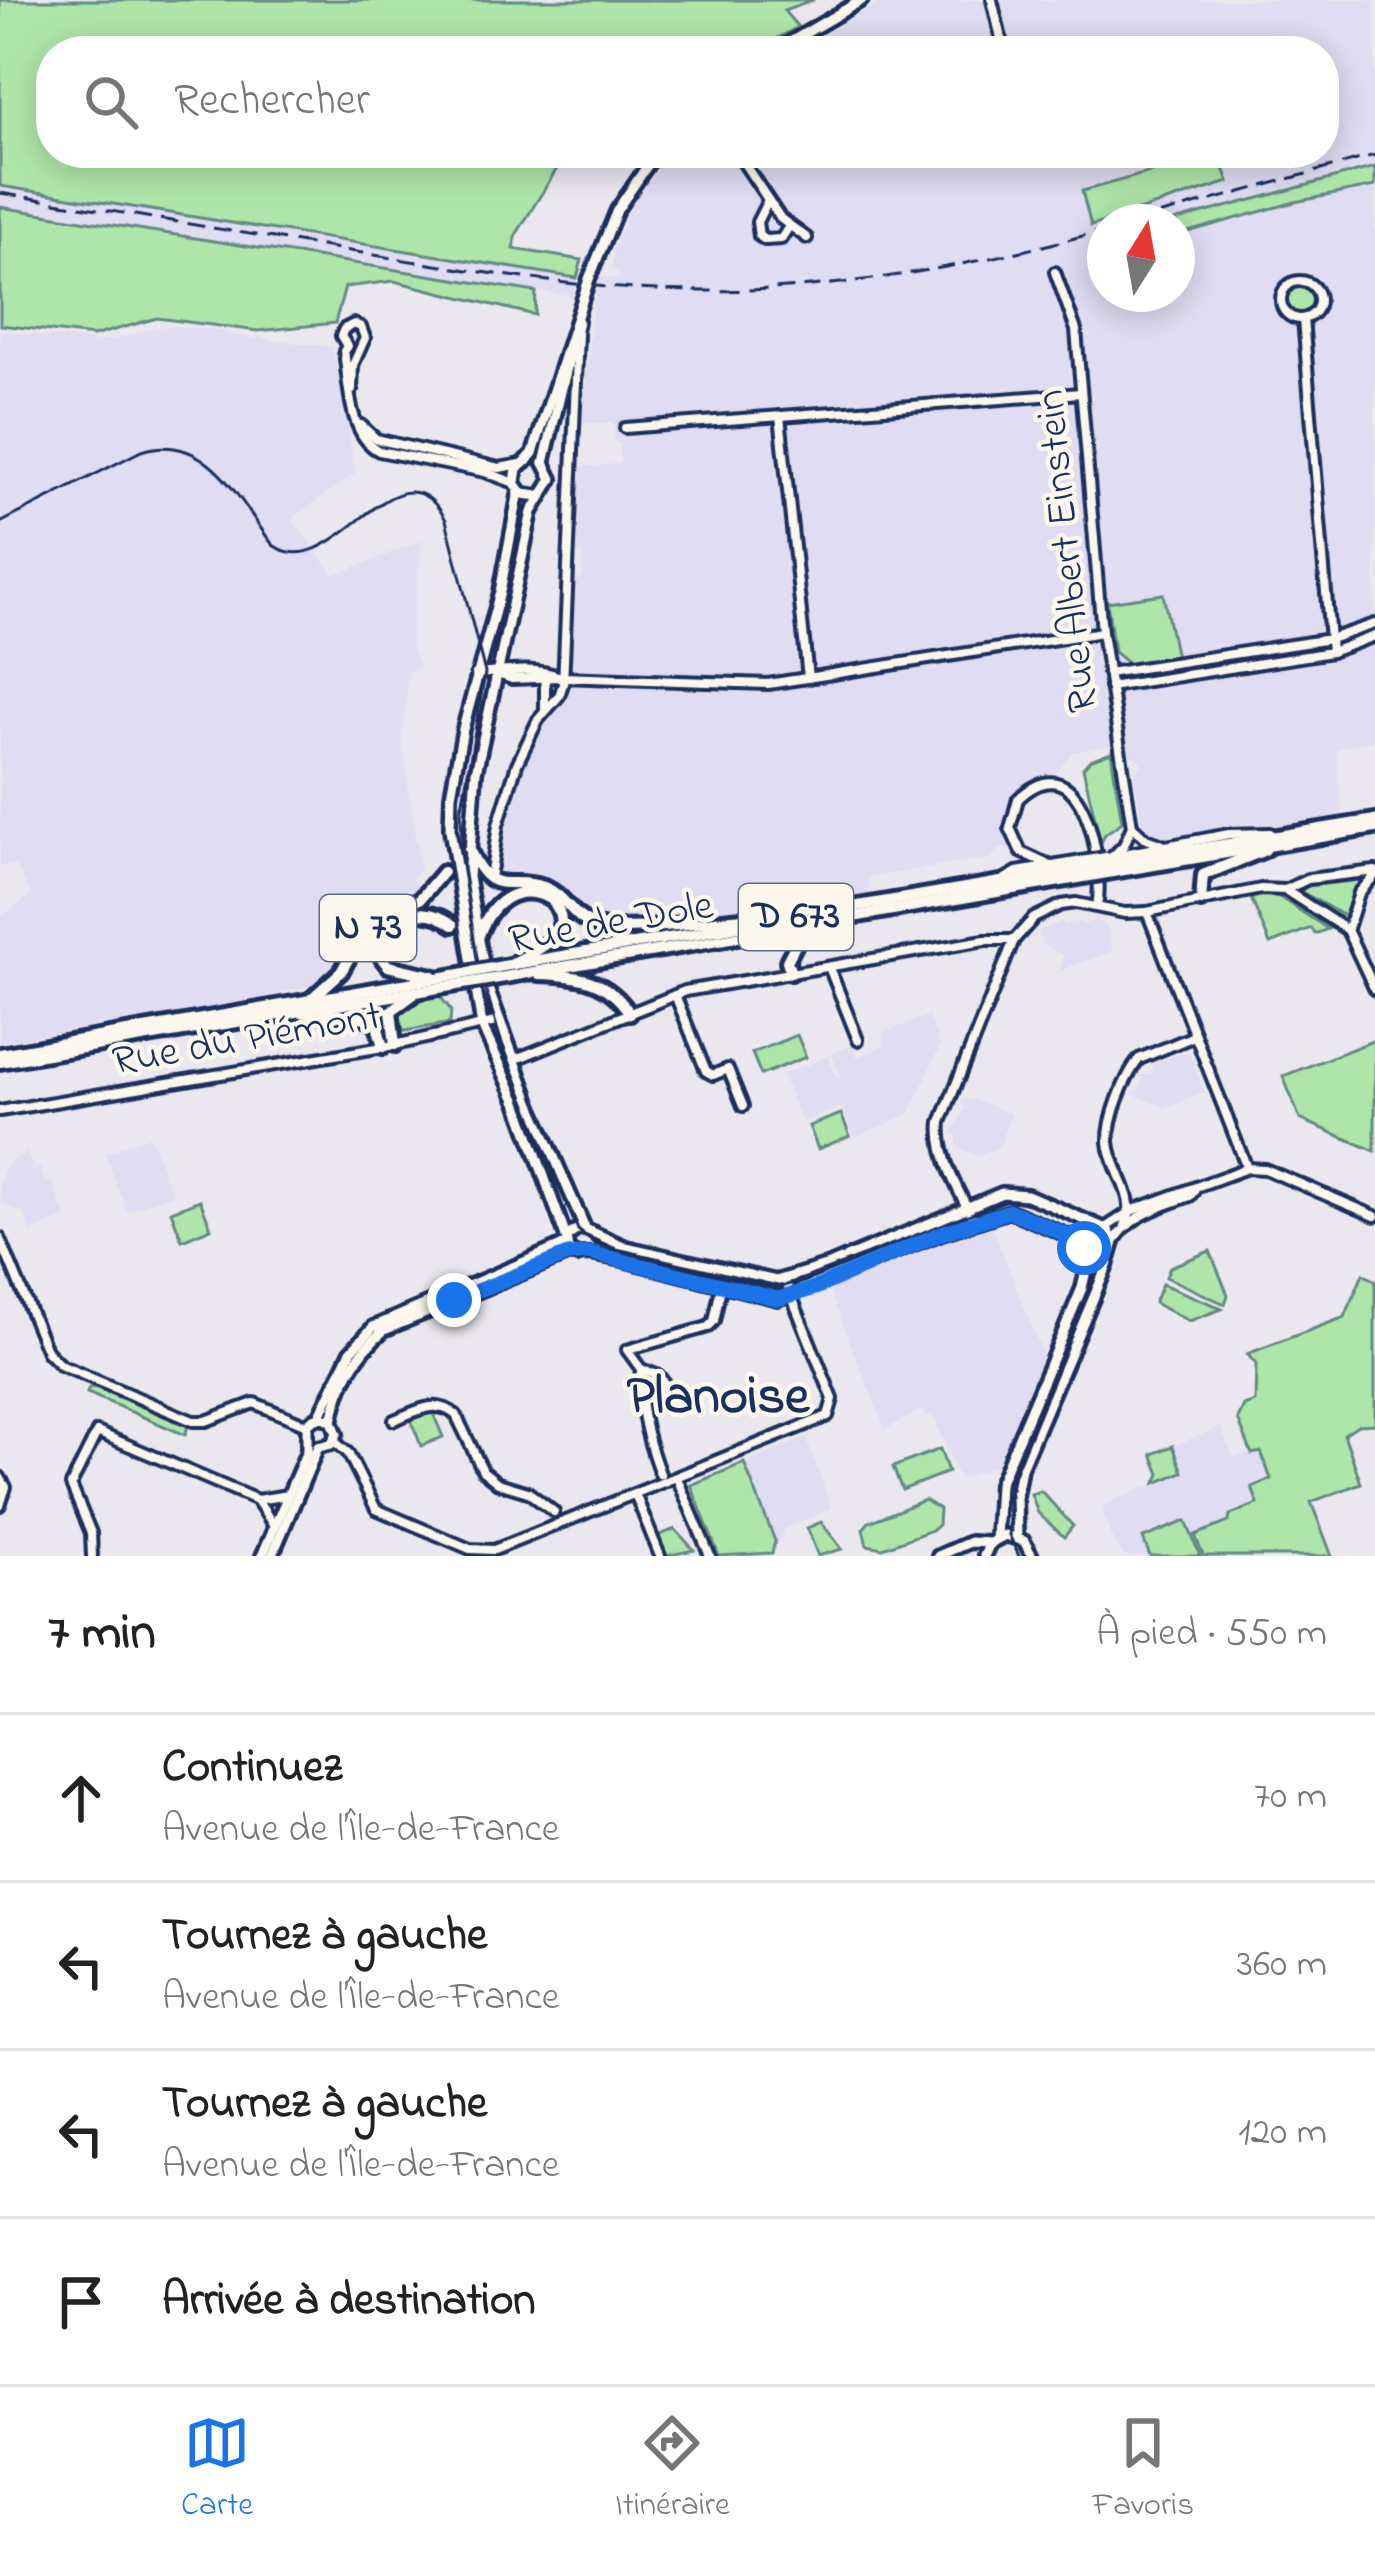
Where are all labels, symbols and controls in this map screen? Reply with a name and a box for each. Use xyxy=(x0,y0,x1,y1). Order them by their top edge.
search box xyxy=(36,36,1339,168)
icon: search xyxy=(78,69,144,135)
text: Rechercher xyxy=(174,69,370,135)
north arrow xyxy=(1087,204,1195,312)
street label: Rue Albert Einstein xyxy=(1021,387,1115,715)
street label: Rue de Dole xyxy=(504,876,718,972)
road number: D 673 xyxy=(739,884,853,950)
road number: N 73 xyxy=(320,895,416,961)
street label: Rue du Piémont xyxy=(108,986,386,1094)
route start xyxy=(1057,1221,1111,1275)
route end xyxy=(427,1273,481,1327)
district label: Planoise xyxy=(627,1360,811,1438)
text: 7 min xyxy=(48,1597,156,1672)
text: À pied · 550 m xyxy=(1096,1606,1327,1663)
text: Continuez xyxy=(162,1736,342,1802)
icon: ahead xyxy=(48,1765,114,1831)
text: 70 m xyxy=(1254,1769,1327,1826)
text: Avenue de l’Île-de-France xyxy=(162,1802,559,1859)
text: Tournez à gauche xyxy=(162,1904,487,1970)
icon: left xyxy=(48,1933,114,1999)
text: 360 m xyxy=(1237,1937,1327,1994)
text: Avenue de l’Île-de-France xyxy=(162,1970,559,2027)
text: Tournez à gauche xyxy=(162,2072,487,2138)
icon: left xyxy=(48,2101,114,2167)
text: 120 m xyxy=(1238,2105,1327,2162)
text: Avenue de l'Île-de-France xyxy=(162,2138,559,2195)
icon: arrive xyxy=(48,2269,114,2335)
text: Arrivée à destination xyxy=(162,2269,536,2335)
tab: Carte xyxy=(181,2410,253,2530)
tab: Itinéraire xyxy=(615,2410,730,2530)
tab: Favoris xyxy=(1092,2410,1194,2530)

